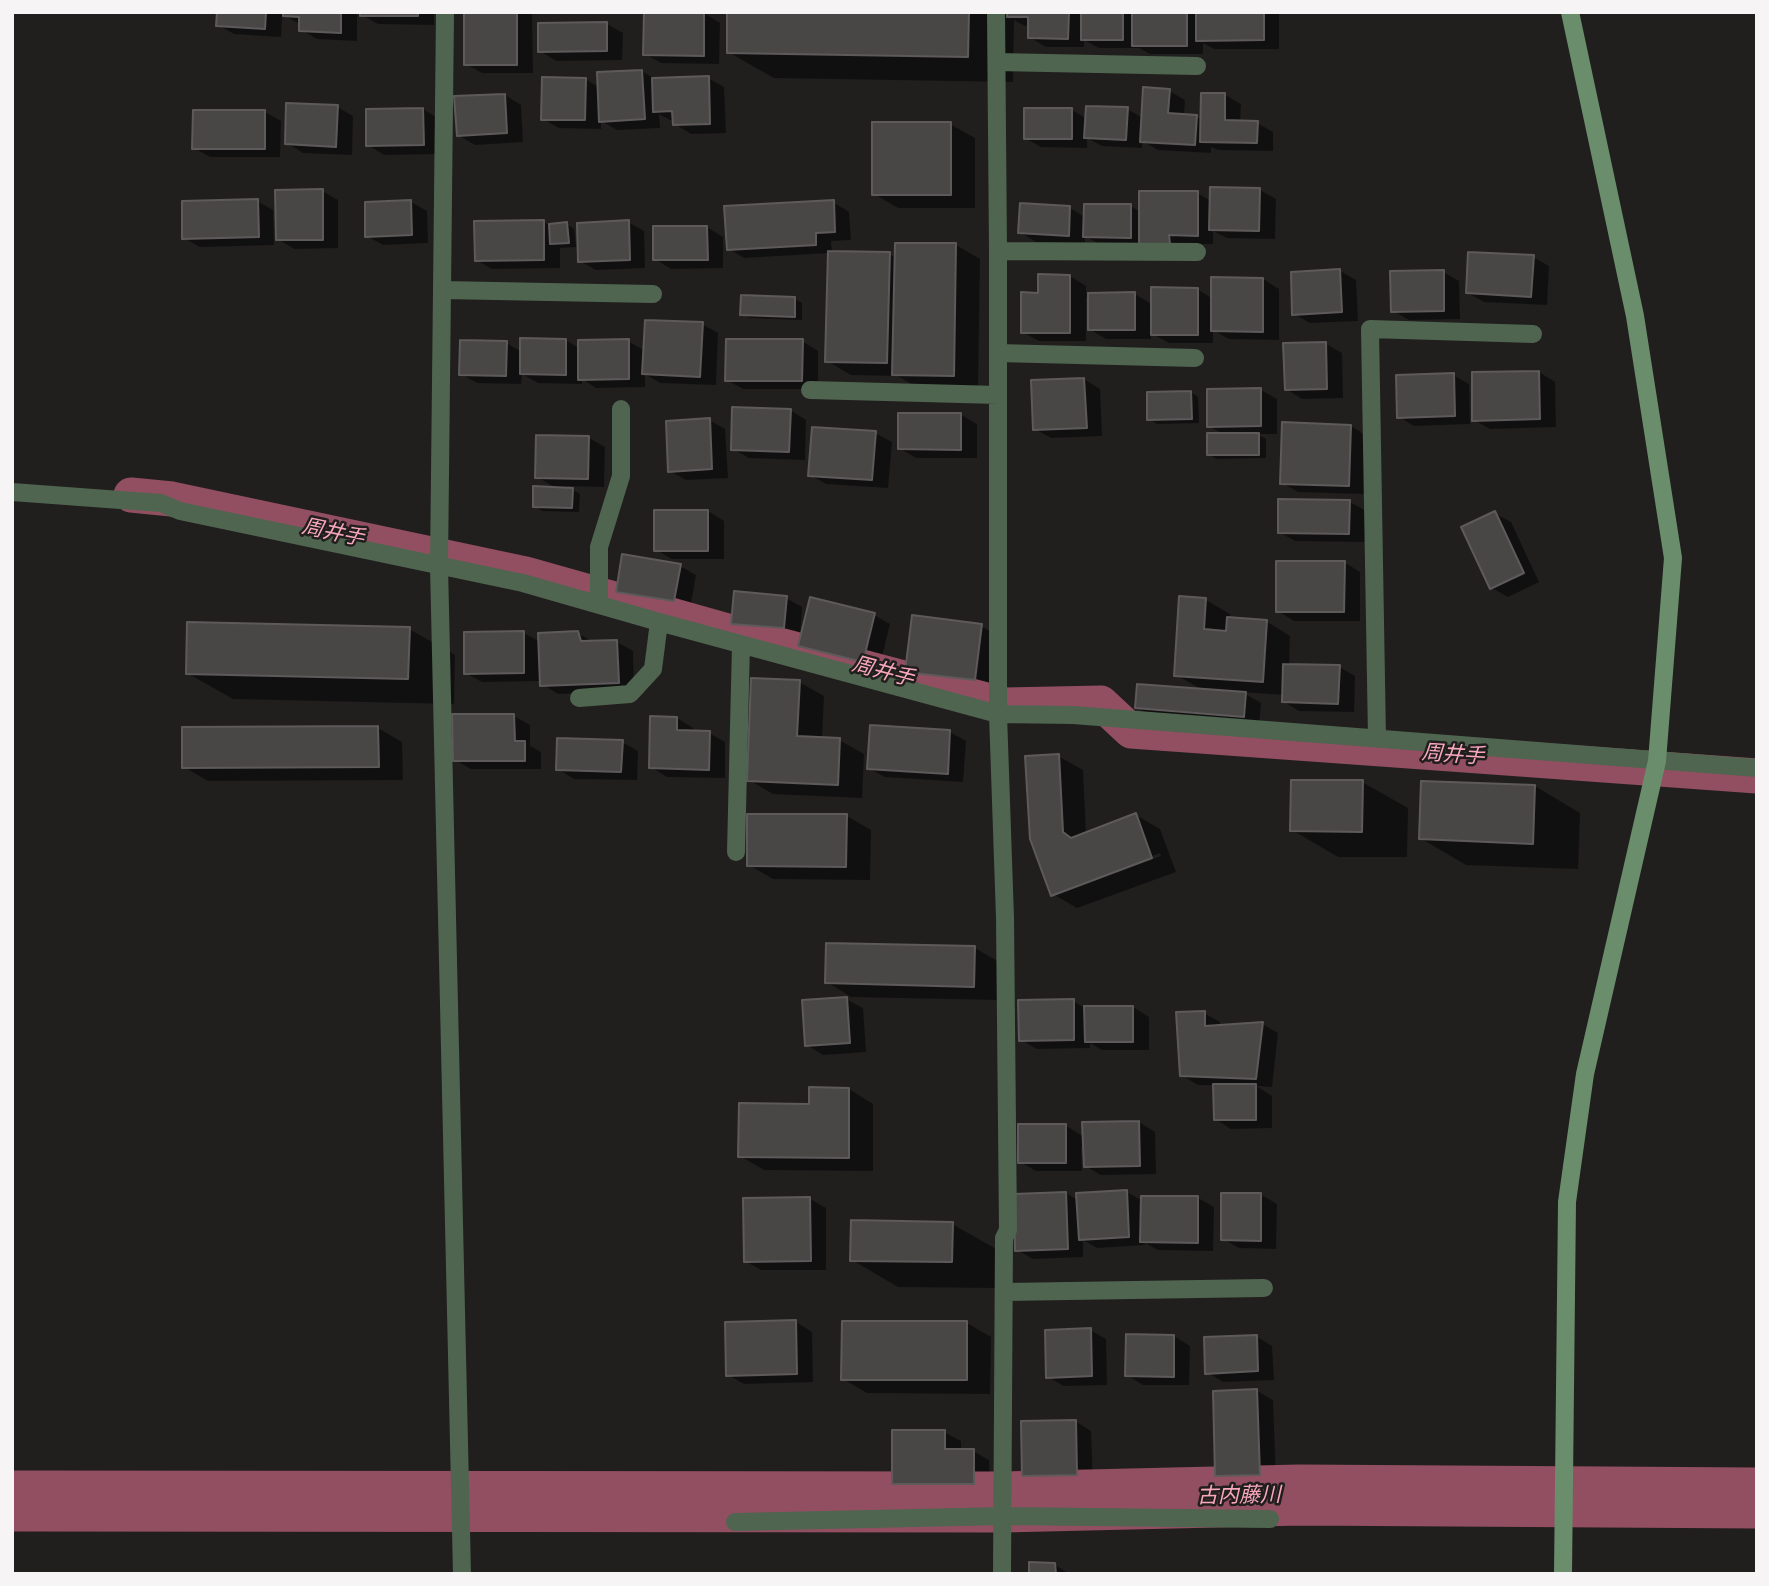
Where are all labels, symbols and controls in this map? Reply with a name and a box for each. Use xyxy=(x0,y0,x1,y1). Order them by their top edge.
water label: 周井手 xyxy=(300,514,366,552)
water label: 周井手 xyxy=(849,652,917,692)
water label: 周井手 xyxy=(1421,740,1485,770)
water label: 古内藤川 xyxy=(1197,1483,1281,1509)

